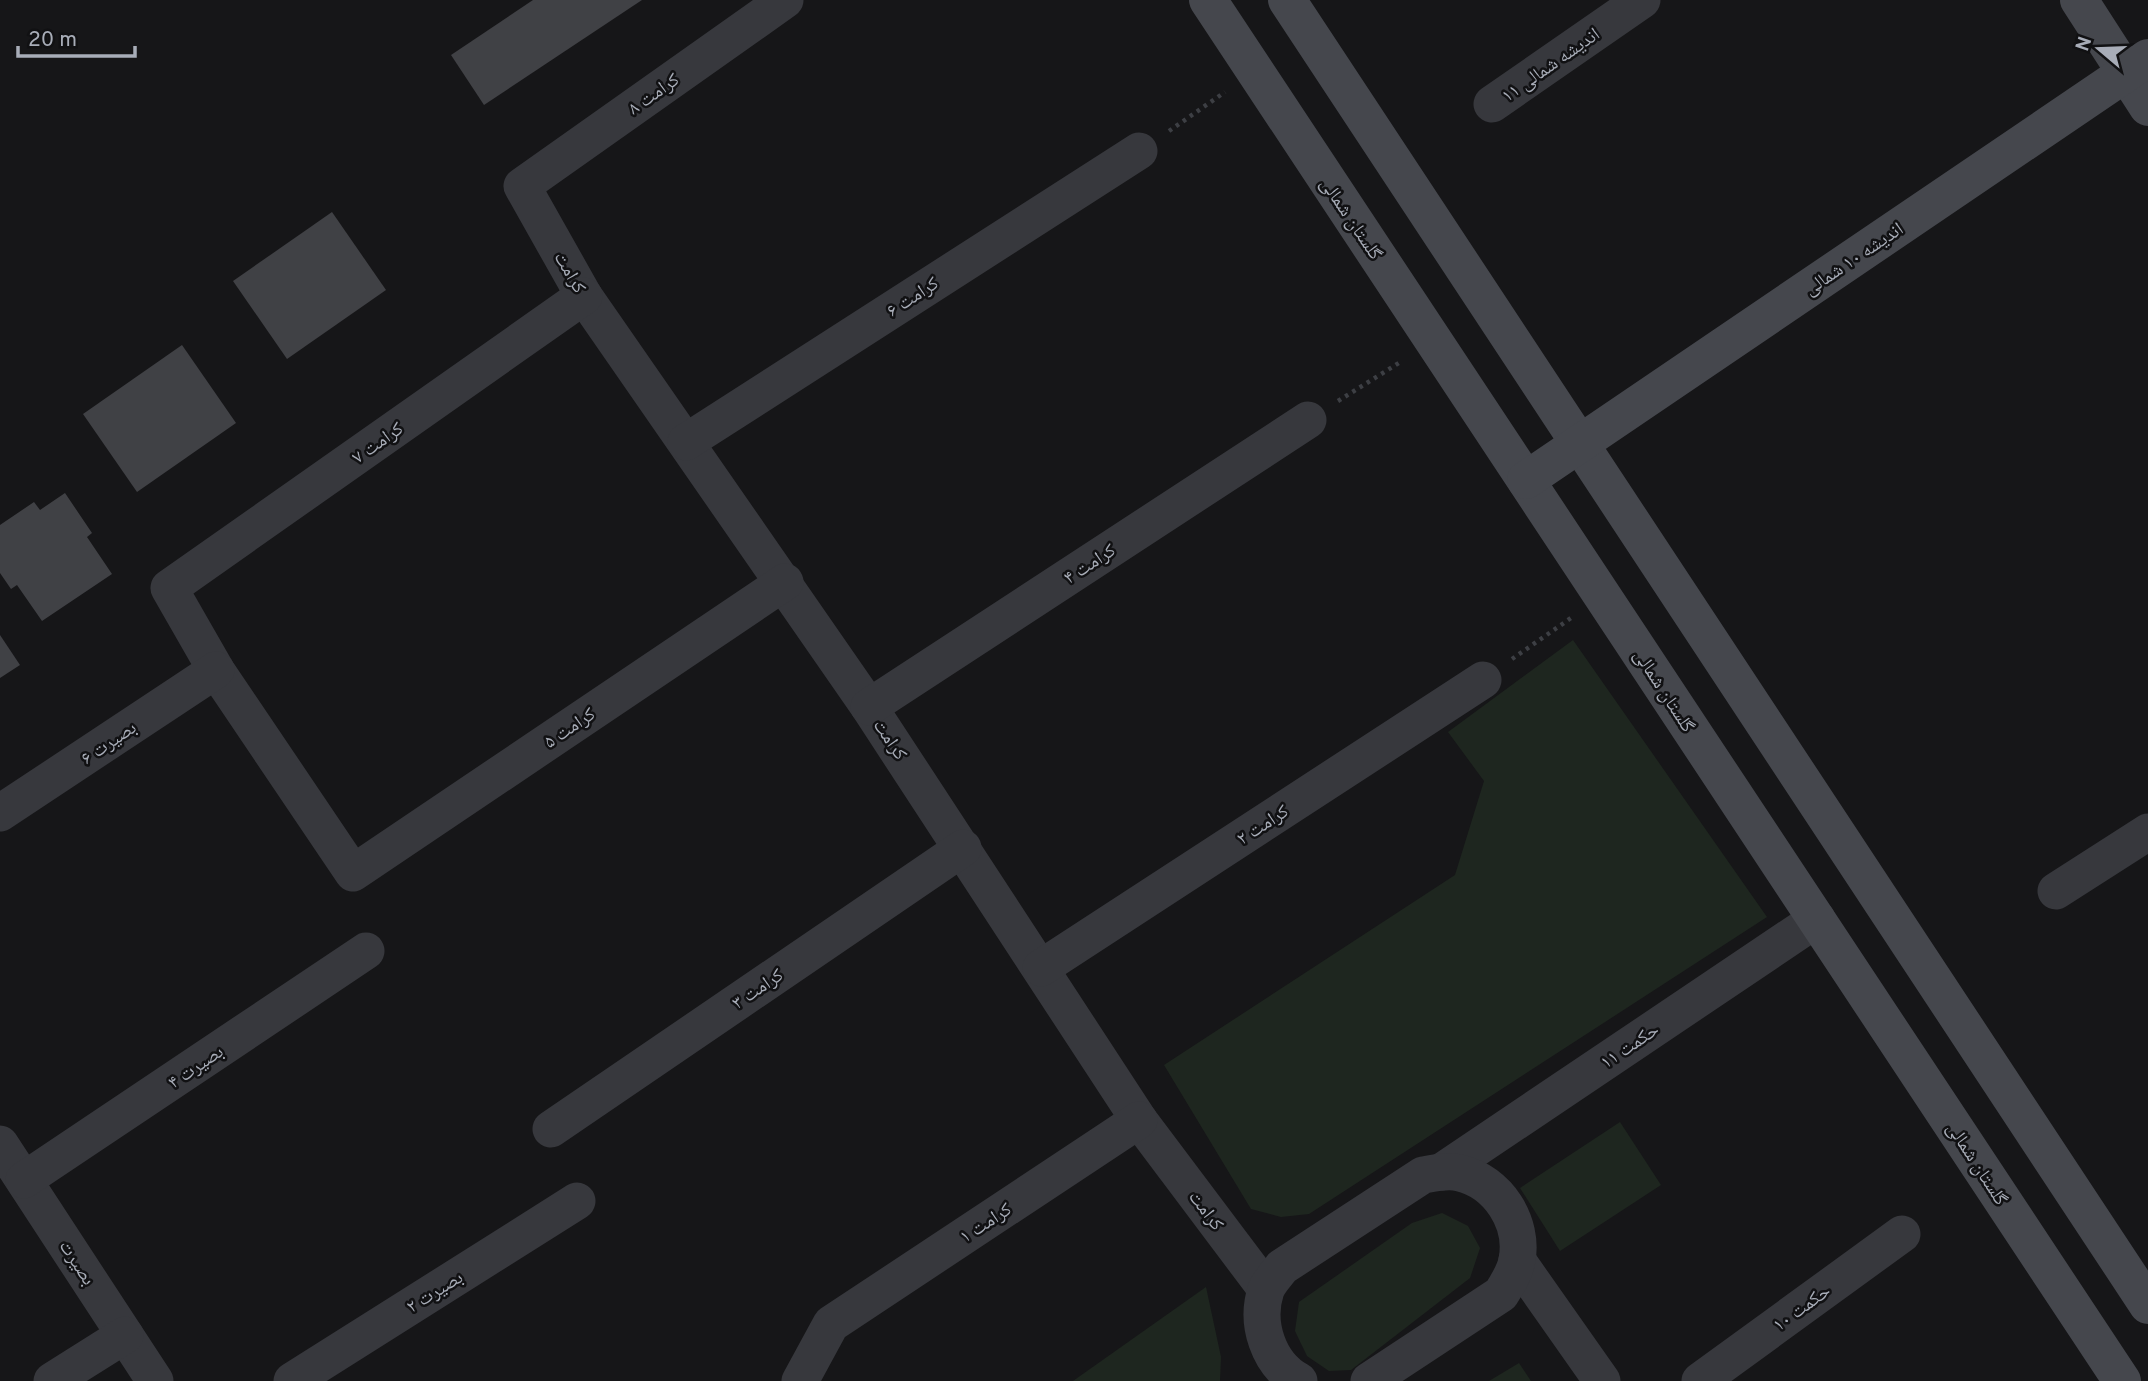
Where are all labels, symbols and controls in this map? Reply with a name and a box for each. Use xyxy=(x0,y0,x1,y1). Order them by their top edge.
scale bar xyxy=(18,14,135,58)
north arrow xyxy=(2064,14,2134,84)
street label: اندیشه شمالی ۱۱ xyxy=(1497,23,1605,108)
text: 20 m xyxy=(28,27,77,54)
text: N xyxy=(2071,34,2098,54)
street label: کرامت ۸ xyxy=(624,68,685,121)
street label: گلستان شمالی xyxy=(1314,173,1387,265)
street label: اندیشه ۱۰ شمالی xyxy=(1800,218,1908,302)
street label: کرامت xyxy=(548,248,591,298)
street label: کرامت ۶ xyxy=(883,272,944,323)
street label: کرامت ۷ xyxy=(348,417,409,470)
street label: کرامت ۴ xyxy=(1060,539,1121,590)
street label: گلستان شمالی xyxy=(1627,645,1699,737)
street label: کرامت ۵ xyxy=(540,703,601,755)
street label: کرامت xyxy=(867,715,912,765)
street label: بصیرت ۶ xyxy=(77,716,142,771)
street label: کرامت ۲ xyxy=(1233,800,1294,851)
street label: کرامت ۳ xyxy=(728,964,789,1016)
street label: حکمت ۱۱ xyxy=(1596,1018,1664,1075)
street label: بصیرت ۴ xyxy=(164,1040,229,1095)
street label: گلستان شمالی xyxy=(1940,1118,2012,1210)
street label: کرامت xyxy=(1182,1186,1228,1236)
street label: کرامت ۱ xyxy=(956,1198,1017,1249)
street label: بصیرت xyxy=(53,1236,100,1290)
street label: بصیرت ۲ xyxy=(402,1266,468,1319)
street label: حکمت ۱۰ xyxy=(1769,1280,1836,1338)

